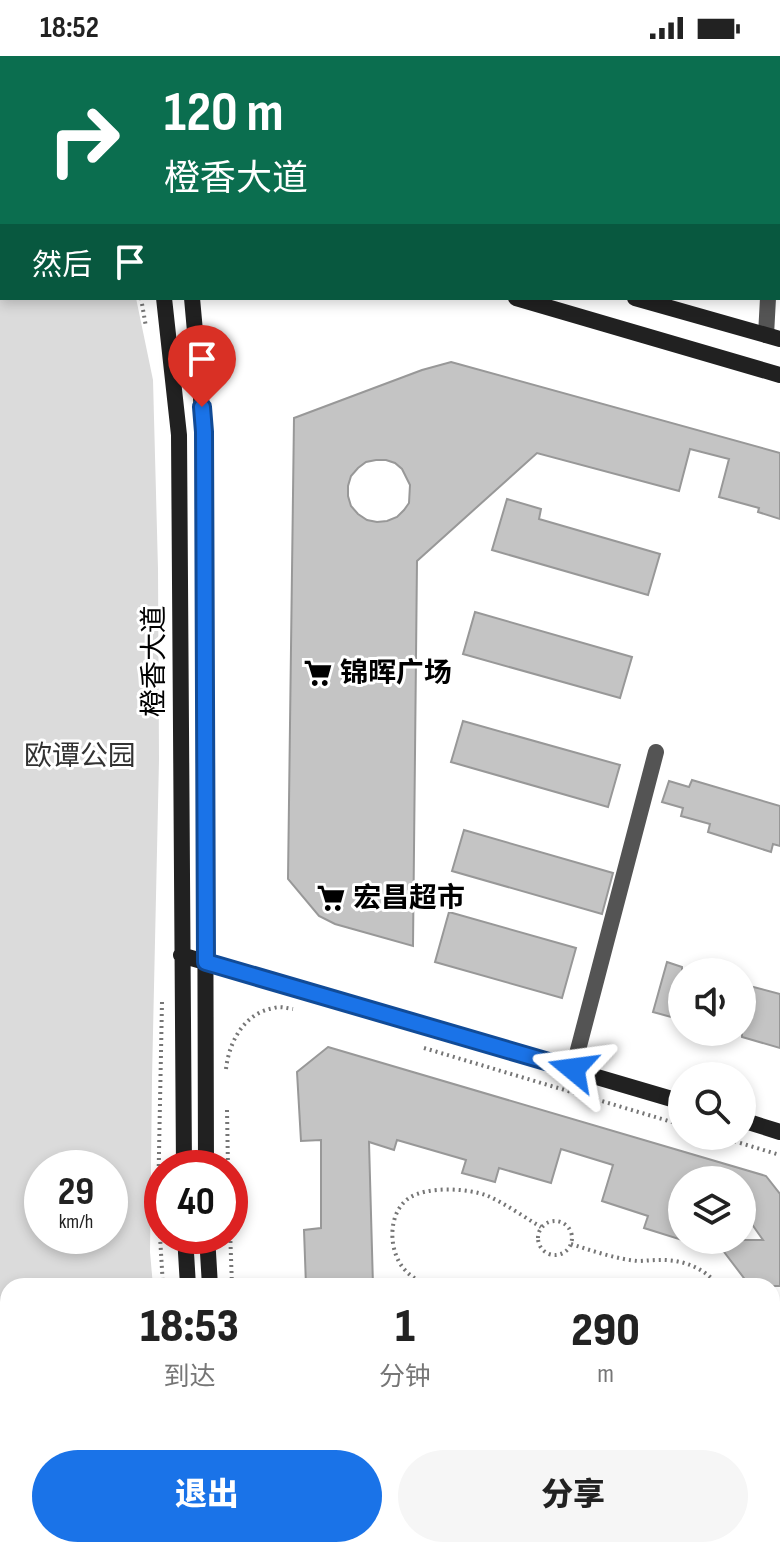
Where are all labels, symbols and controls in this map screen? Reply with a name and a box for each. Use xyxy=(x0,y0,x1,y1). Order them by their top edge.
text: 18:52 xyxy=(40,10,99,46)
text: 120 m xyxy=(164,80,284,147)
icon: right xyxy=(32,88,136,192)
text: 橙香大道 xyxy=(164,158,308,201)
icon: arrive xyxy=(108,240,152,284)
text: 然后 xyxy=(32,248,92,284)
pin xyxy=(168,325,236,407)
icon: arrive xyxy=(180,337,224,381)
street label: 橙香大道 xyxy=(138,605,171,717)
place label: 锦晖广场 xyxy=(340,657,452,690)
supermarket icon: 锦晖广场 xyxy=(303,658,333,688)
park label: 欧谭公园 xyxy=(24,740,136,773)
place label: 宏昌超市 xyxy=(353,882,465,915)
supermarket icon: 宏昌超市 xyxy=(316,883,346,913)
map controls xyxy=(668,958,756,1254)
button: sound xyxy=(668,958,756,1046)
position arrow xyxy=(531,1027,615,1111)
button: search xyxy=(668,1062,756,1150)
speed limit sign: 40 xyxy=(144,1150,248,1254)
button: layers xyxy=(668,1166,756,1254)
text: 29 xyxy=(58,1168,94,1216)
text: km/h xyxy=(59,1210,93,1234)
text: 18:53 xyxy=(140,1298,239,1355)
text: 1 xyxy=(395,1298,415,1355)
text: 290 xyxy=(571,1302,640,1359)
text: m xyxy=(597,1359,614,1390)
text: 到达 xyxy=(164,1362,216,1393)
text: 分钟 xyxy=(379,1362,431,1393)
button: 退出 xyxy=(32,1450,382,1542)
button: 分享 xyxy=(398,1450,748,1542)

